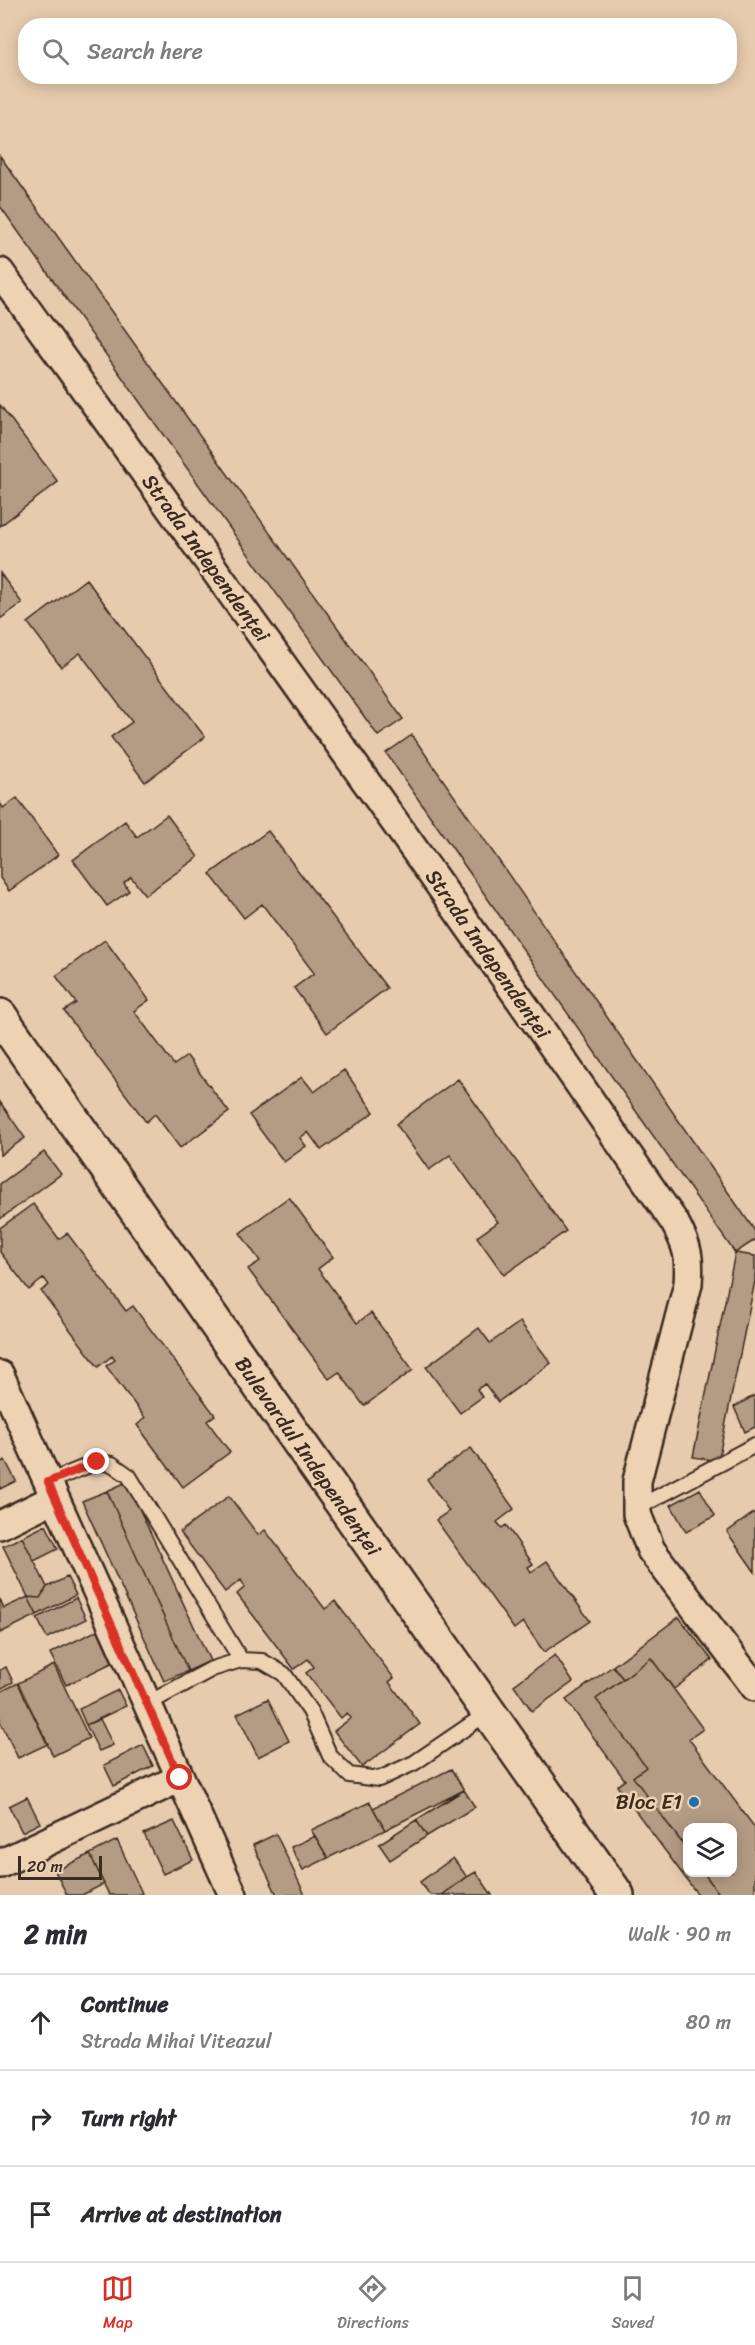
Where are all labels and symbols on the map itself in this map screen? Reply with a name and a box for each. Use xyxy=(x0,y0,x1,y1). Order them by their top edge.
street label: Strada Independenței xyxy=(132,466,281,651)
street label: Strada Independenței xyxy=(415,861,562,1048)
street label: Bulevardul Independenței xyxy=(224,1348,392,1565)
route end xyxy=(83,1448,109,1474)
route start xyxy=(166,1764,192,1790)
place label: Bloc E1 xyxy=(615,1783,682,1821)
marker: Bloc E1 xyxy=(687,1795,701,1809)
scale bar xyxy=(18,1853,102,1880)

